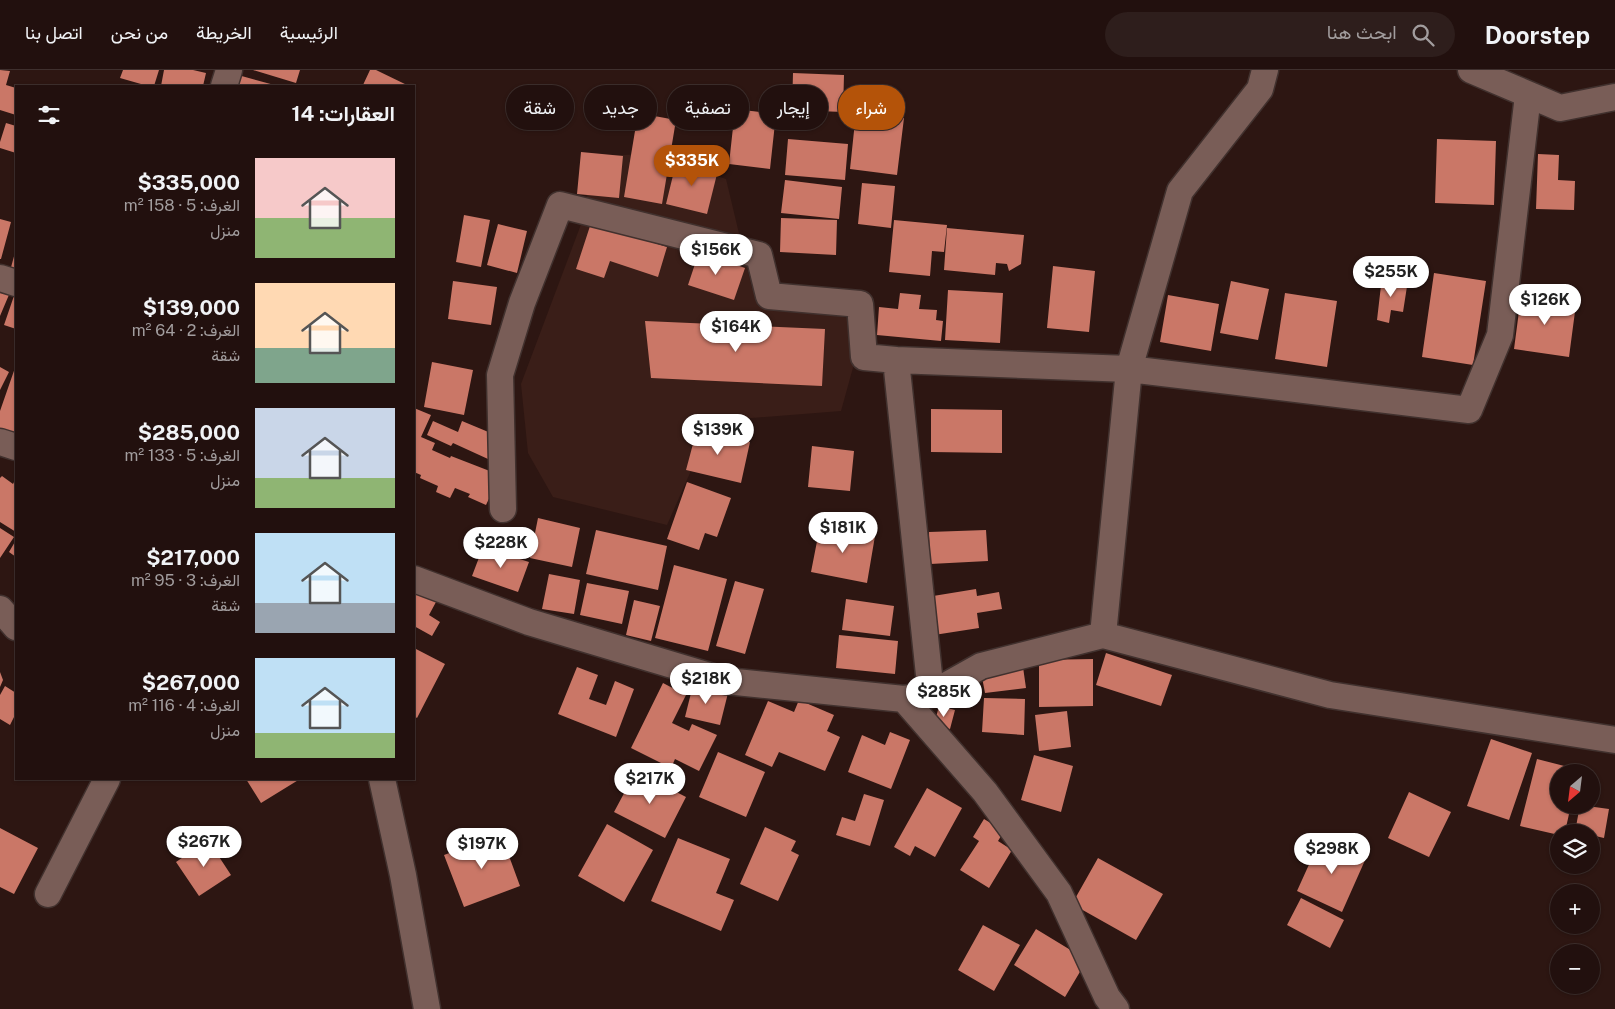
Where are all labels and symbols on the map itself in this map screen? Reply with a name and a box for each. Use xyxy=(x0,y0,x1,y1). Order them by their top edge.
pin: $335K xyxy=(657,144,727,187)
pin: $156K xyxy=(681,234,751,276)
pin: $255K xyxy=(1356,256,1426,298)
pin: $126K xyxy=(1510,284,1580,326)
pin: $164K xyxy=(701,310,771,353)
pin: $139K xyxy=(683,414,753,456)
pin: $181K xyxy=(808,512,878,554)
pin: $228K xyxy=(466,526,536,569)
pin: $218K xyxy=(671,662,741,705)
pin: $285K xyxy=(909,676,979,718)
pin: $217K xyxy=(615,762,685,805)
north arrow xyxy=(1550,764,1600,814)
pin: $267K xyxy=(169,826,239,868)
pin: $197K xyxy=(447,828,517,870)
pin: $298K xyxy=(1297,832,1367,875)

